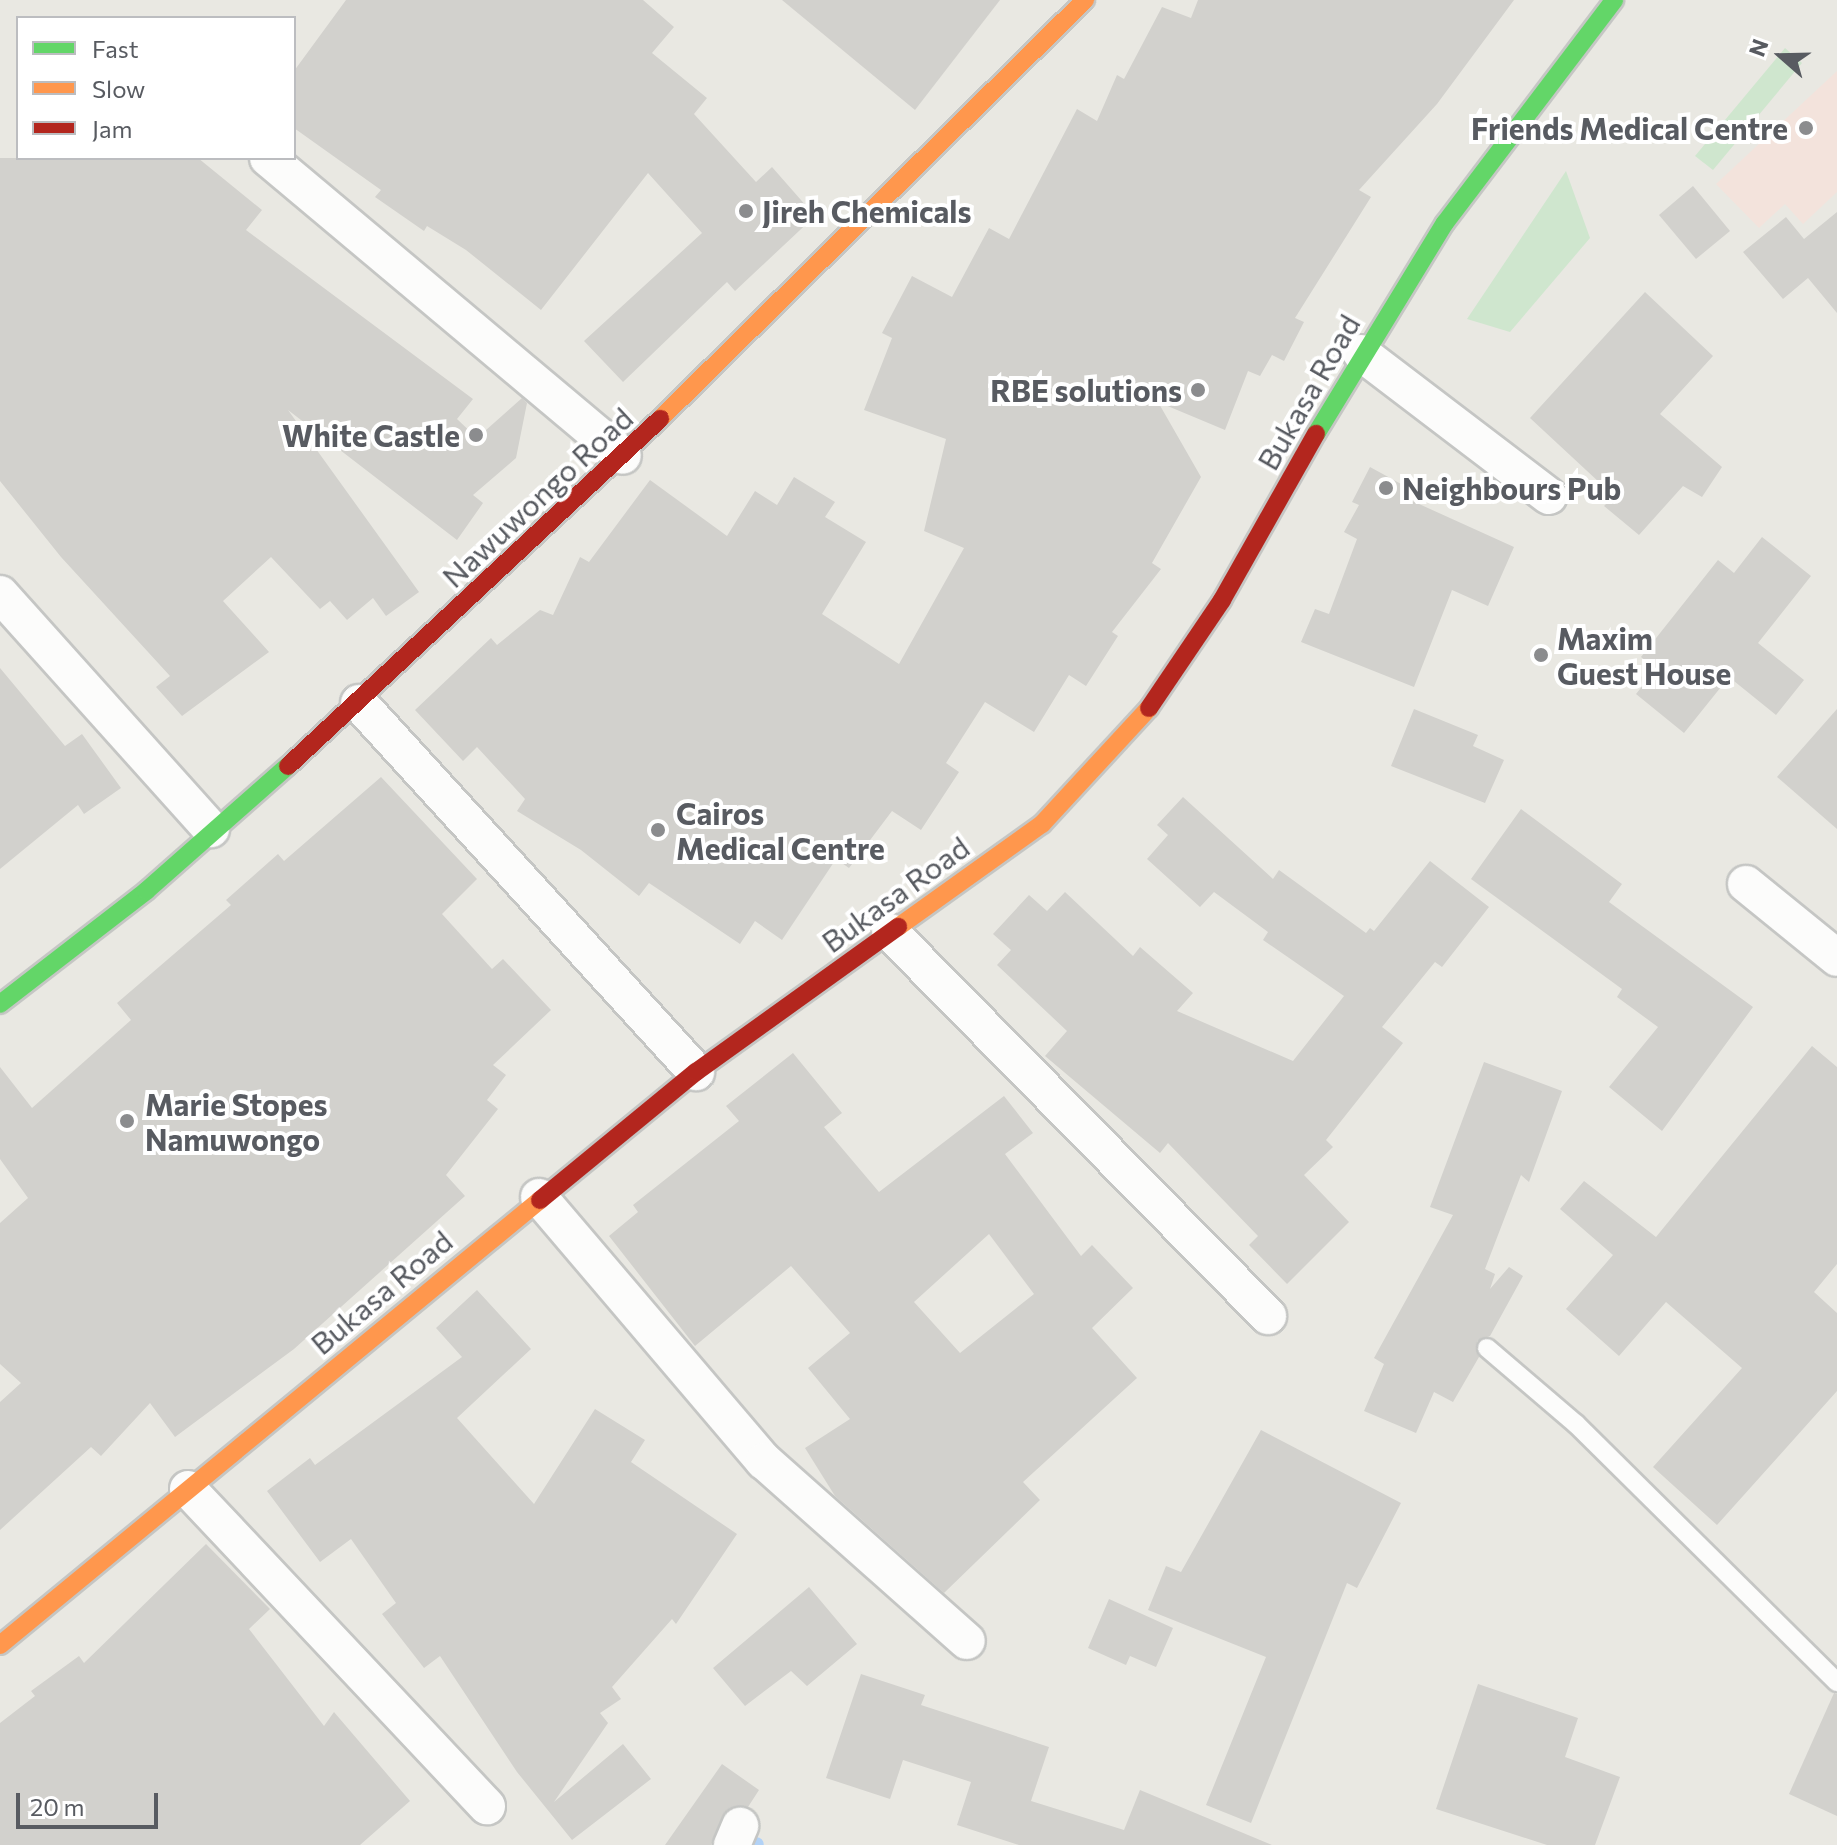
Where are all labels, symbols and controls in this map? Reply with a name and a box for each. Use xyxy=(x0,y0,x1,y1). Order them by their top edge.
legend xyxy=(16,16,296,160)
north arrow xyxy=(1741,16,1821,96)
text: Fast xyxy=(92,34,139,63)
text: N xyxy=(1742,35,1773,60)
text: Slow xyxy=(92,74,145,103)
place label: Friends Medical Centre xyxy=(1471,110,1788,146)
text: Jam xyxy=(92,114,132,143)
marker: Friends Medical Centre xyxy=(1795,117,1817,139)
place label: Jireh Chemicals xyxy=(762,193,971,229)
marker: Jireh Chemicals xyxy=(737,202,755,220)
street label: Bukasa Road xyxy=(1249,308,1367,476)
place label: RBE solutions xyxy=(990,372,1182,408)
marker: RBE solutions xyxy=(1189,381,1207,399)
street label: Nawuwongo Road xyxy=(434,400,640,594)
place label: White Castle xyxy=(282,417,460,453)
marker: White Castle xyxy=(467,426,485,444)
place label: Neighbours Pub xyxy=(1402,470,1621,506)
marker: Neighbours Pub xyxy=(1377,479,1395,497)
place label: Maxim Guest House xyxy=(1557,620,1731,690)
marker: Maxim Guest House xyxy=(1532,646,1550,664)
place label: Cairos Medical Centre xyxy=(676,795,885,866)
marker: Cairos Medical Centre xyxy=(647,819,669,841)
street label: Bukasa Road xyxy=(814,829,976,959)
place label: Marie Stopes Namuwongo xyxy=(145,1086,327,1156)
marker: Marie Stopes Namuwongo xyxy=(116,1110,138,1132)
street label: Bukasa Road xyxy=(303,1223,459,1361)
scale bar xyxy=(20,1777,162,1827)
text: 20 m xyxy=(30,1792,84,1821)

